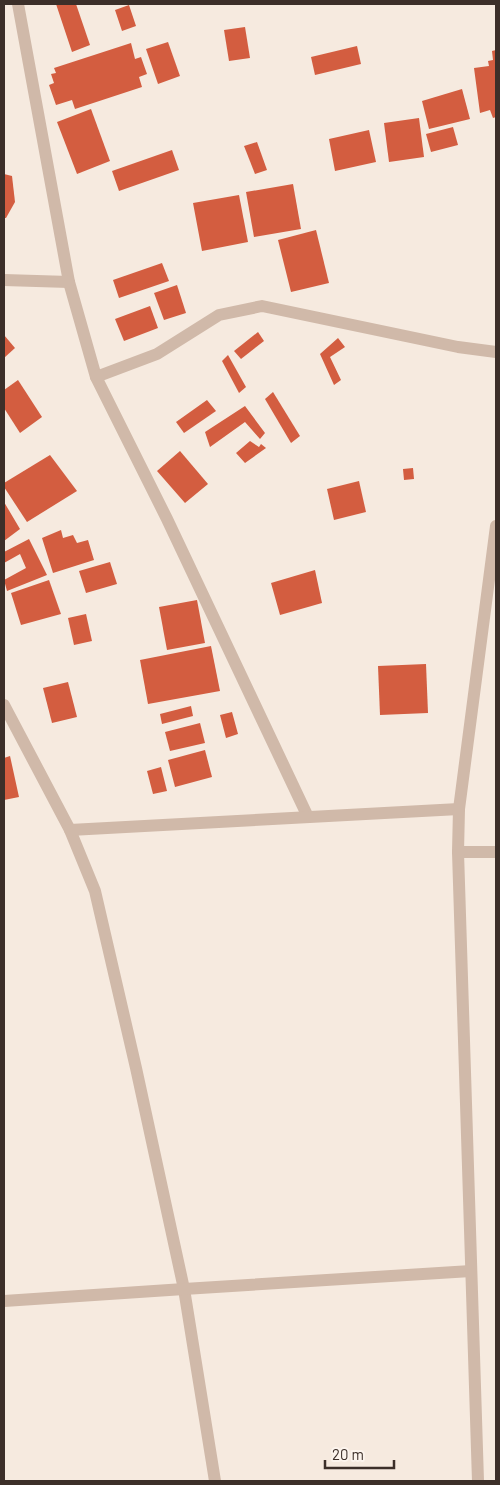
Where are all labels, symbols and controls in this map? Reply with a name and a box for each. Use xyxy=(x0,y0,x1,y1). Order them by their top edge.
scale bar xyxy=(325,1438,394,1470)
text: 20 m xyxy=(332,1445,364,1463)

